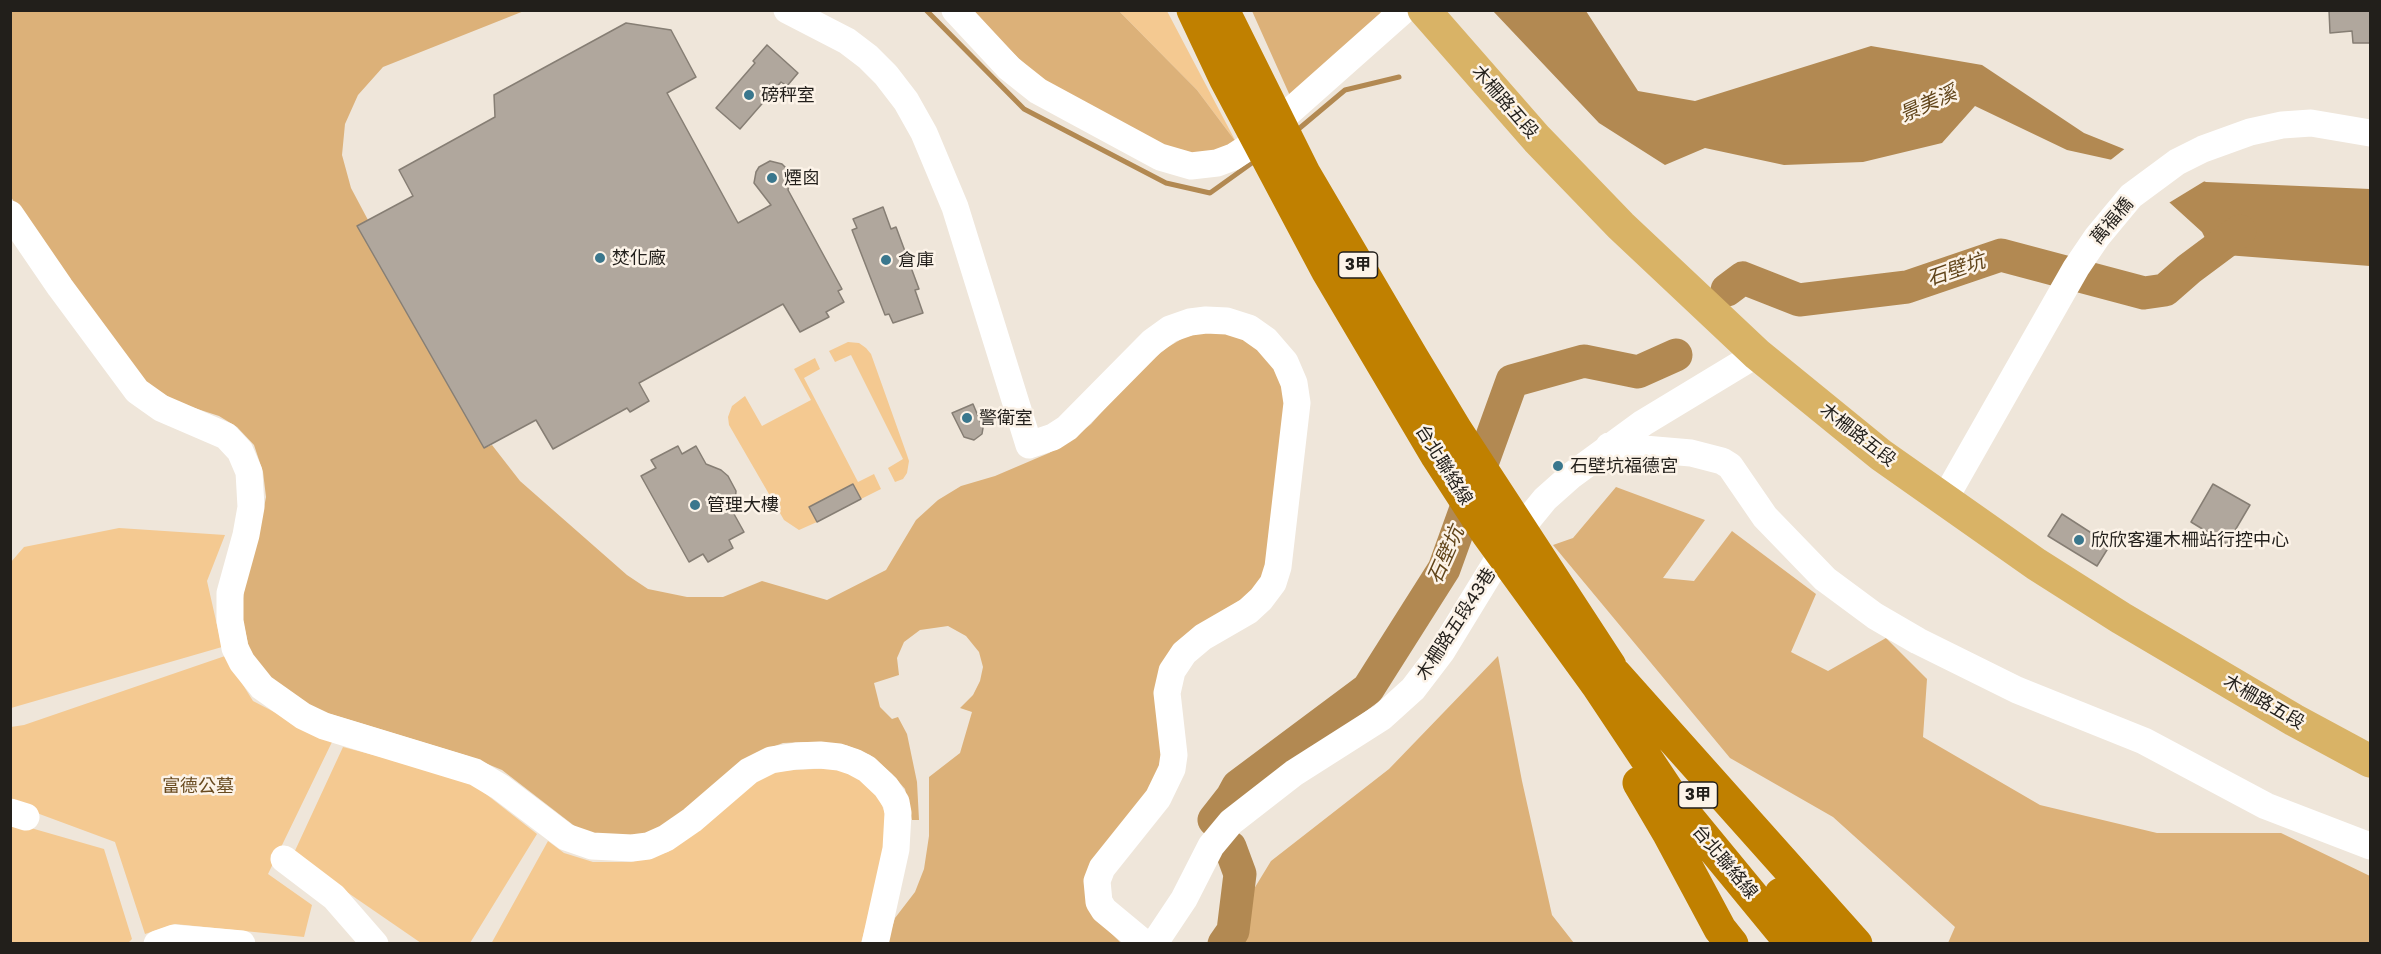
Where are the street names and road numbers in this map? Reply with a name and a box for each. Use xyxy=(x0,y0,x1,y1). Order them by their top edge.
street label: 木柵路五段 xyxy=(1467,61,1543,143)
street label: 萬福橋 xyxy=(2086,193,2138,249)
road number: 3甲 xyxy=(1338,252,1378,278)
street label: 木柵路五段 xyxy=(1816,399,1900,471)
street label: 台北聯絡線 xyxy=(1411,421,1477,509)
street label: 木柵路五段43巷 xyxy=(1412,564,1500,684)
street label: 木柵路五段 xyxy=(2220,670,2308,734)
road number: 3甲 xyxy=(1678,782,1718,808)
street label: 台北聯絡線 xyxy=(1688,821,1762,903)

